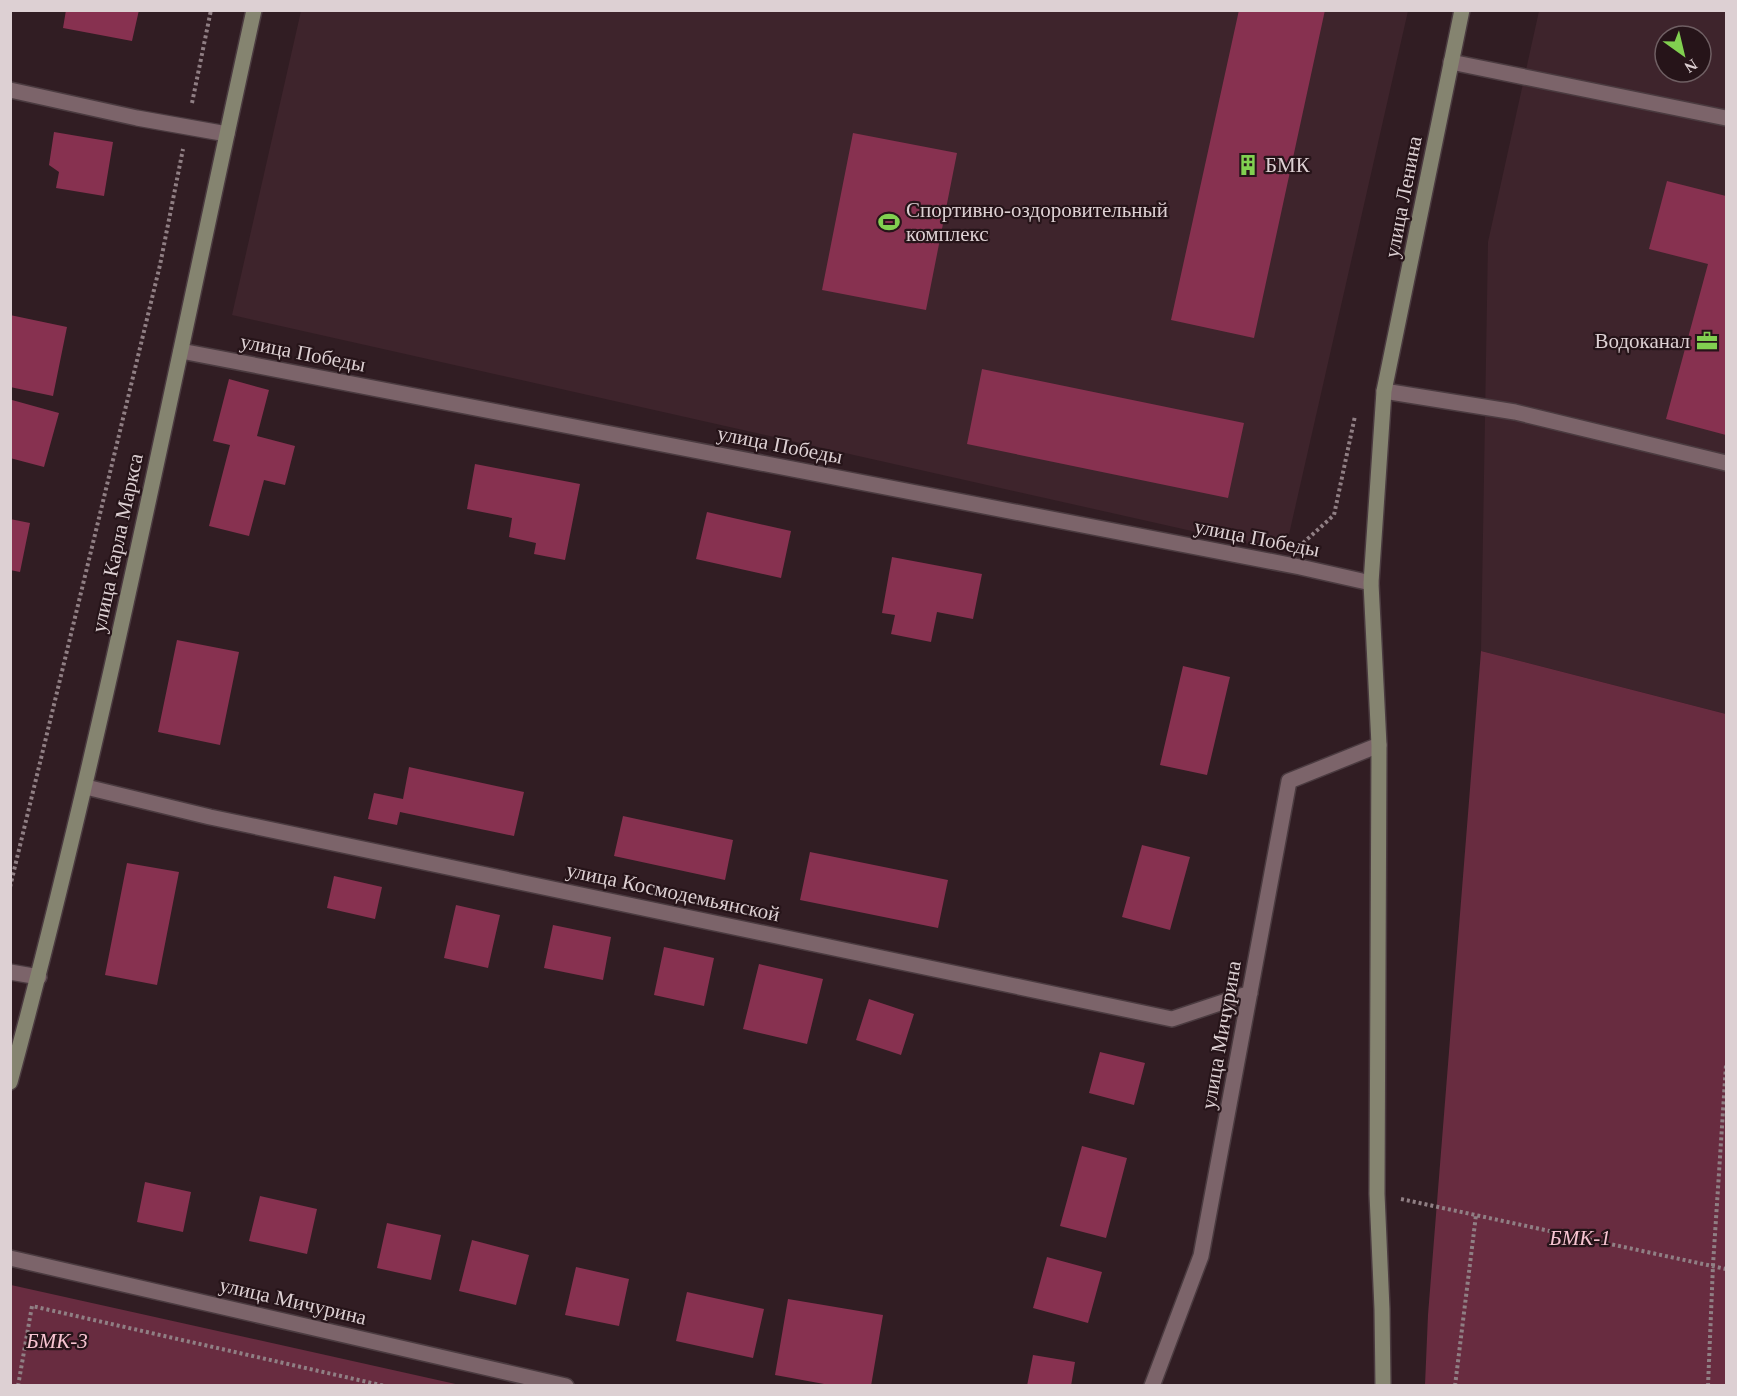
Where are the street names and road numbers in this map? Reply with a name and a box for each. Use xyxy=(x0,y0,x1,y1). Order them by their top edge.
street label: улица Ленина xyxy=(1379,133,1427,260)
street label: улица Победы xyxy=(238,329,368,377)
street label: улица Победы xyxy=(715,421,845,469)
street label: улица Карла Маркса xyxy=(86,451,148,635)
street label: улица Победы xyxy=(1192,514,1322,562)
street label: улица Космодемьянской xyxy=(564,858,782,926)
street label: улица Мичурина xyxy=(1196,958,1246,1111)
street label: улица Мичурина xyxy=(217,1272,370,1330)

